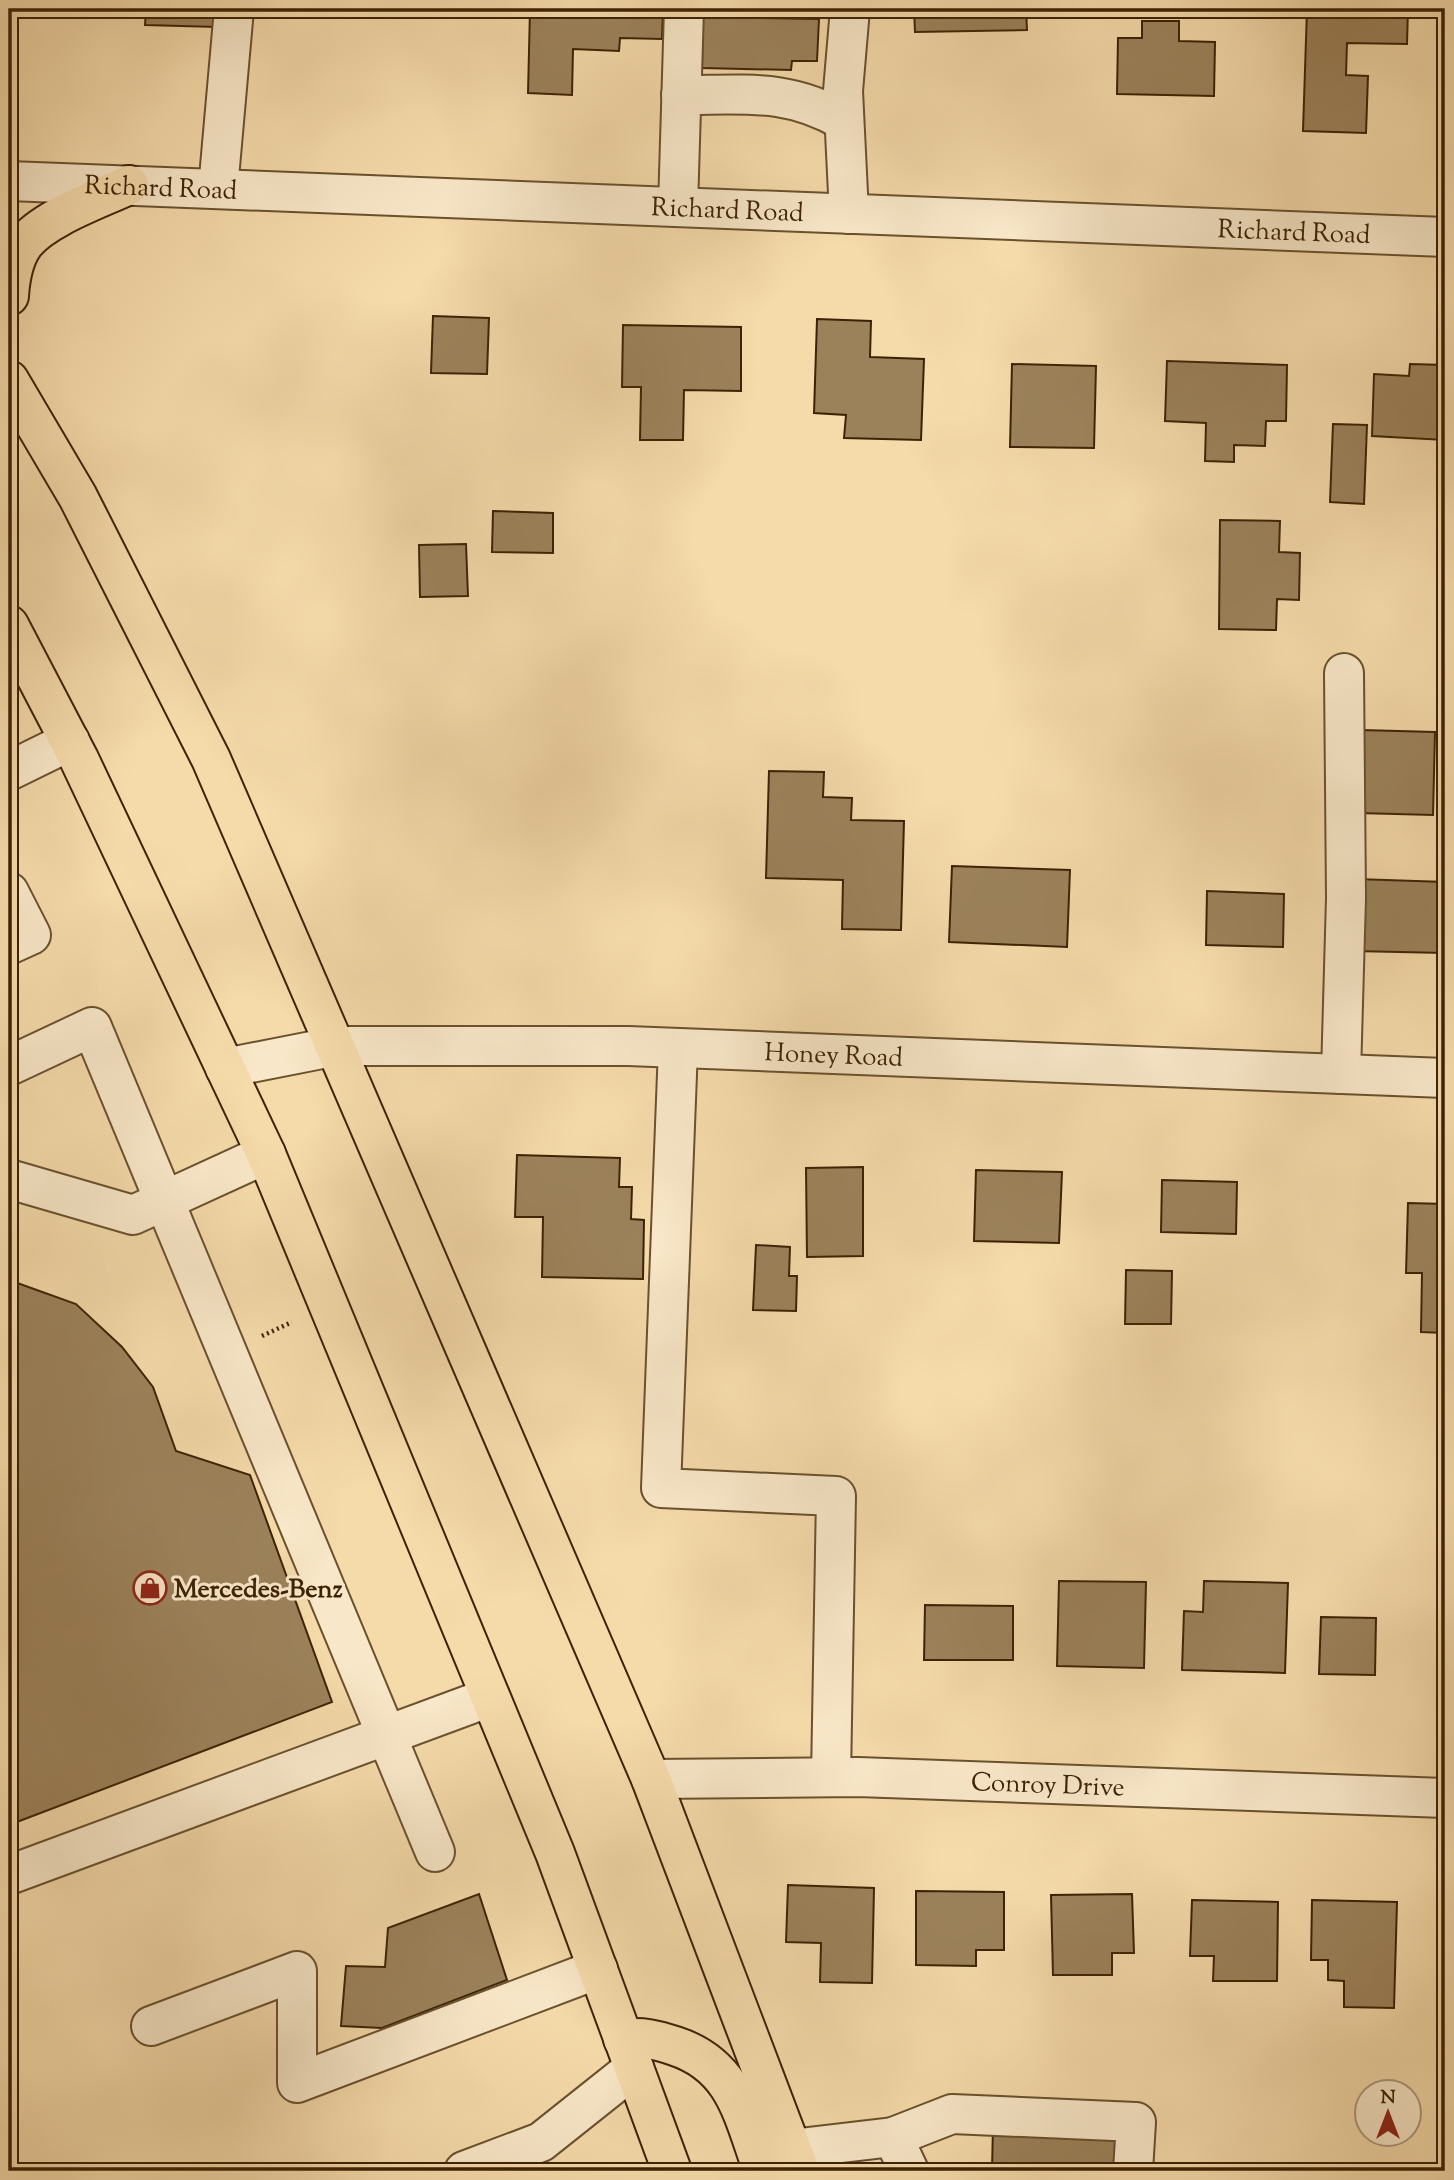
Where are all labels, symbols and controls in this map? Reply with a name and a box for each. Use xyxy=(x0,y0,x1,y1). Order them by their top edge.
street label: Richard Road xyxy=(84,168,238,211)
street label: Richard Road xyxy=(650,190,805,233)
street label: Richard Road xyxy=(1217,212,1371,255)
street label: Honey Road xyxy=(764,1035,904,1078)
shop icon: Mercedes-Benz xyxy=(131,1569,169,1607)
place label: Mercedes-Benz xyxy=(174,1572,343,1609)
street label: Conroy Drive xyxy=(970,1765,1125,1808)
north arrow xyxy=(1352,2078,1422,2148)
text: N xyxy=(1380,2085,1396,2112)

